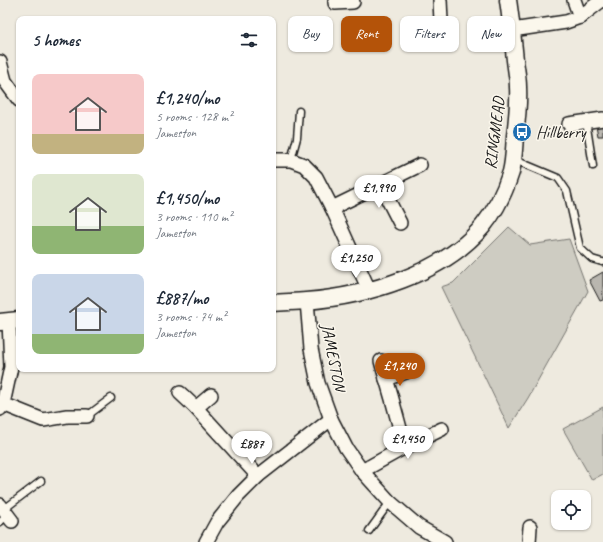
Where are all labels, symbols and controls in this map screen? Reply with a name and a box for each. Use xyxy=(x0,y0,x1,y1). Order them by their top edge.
chip: Buy xyxy=(288,16,333,52)
chip: Rent xyxy=(341,16,392,52)
chip: Filters xyxy=(400,16,459,52)
chip: New xyxy=(467,16,515,52)
icon: filters xyxy=(238,29,260,51)
text: 5 homes xyxy=(32,30,80,51)
text: £1,240/mo xyxy=(156,88,219,109)
icon: home xyxy=(64,90,112,138)
street label: RINGMEAD xyxy=(480,95,509,170)
text: 5 rooms · 128 m² xyxy=(156,109,232,125)
bus stop icon: Hillberry xyxy=(511,121,533,143)
place label: Hillberry xyxy=(536,122,587,143)
text: Jameston xyxy=(156,125,196,141)
pin: £1,990 xyxy=(346,175,412,209)
text: £1,990 xyxy=(363,180,395,196)
text: £1,450/mo xyxy=(156,188,219,209)
icon: home xyxy=(64,190,112,238)
text: 3 rooms · 110 m² xyxy=(156,209,232,225)
text: Jameston xyxy=(156,225,196,241)
pin: £1,250 xyxy=(323,245,389,279)
text: £1,250 xyxy=(340,250,372,266)
text: £887/mo xyxy=(156,288,208,309)
icon: home xyxy=(64,290,112,338)
text: 3 rooms · 74 m² xyxy=(156,309,226,325)
street label: JAMESTON xyxy=(317,321,351,395)
text: Jameston xyxy=(156,325,196,341)
pin: £1,240 xyxy=(367,353,433,387)
text: £1,240 xyxy=(384,358,416,374)
pin: £1,450 xyxy=(375,426,441,460)
pin: £887 xyxy=(228,431,276,465)
text: £1,450 xyxy=(392,431,424,447)
text: £887 xyxy=(240,436,264,452)
map controls xyxy=(551,490,591,530)
button: locate xyxy=(551,490,591,530)

